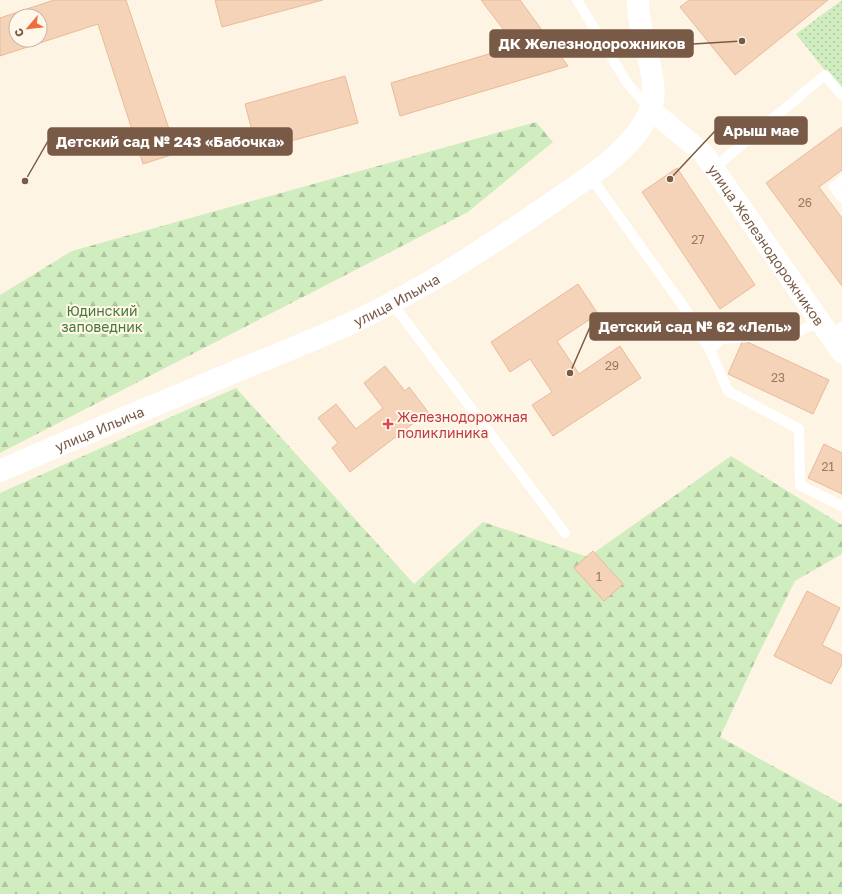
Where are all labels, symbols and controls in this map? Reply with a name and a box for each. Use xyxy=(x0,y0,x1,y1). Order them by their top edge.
north arrow xyxy=(8,8,48,48)
text: С xyxy=(11,26,26,39)
callout: ДК Железнодорожников xyxy=(490,30,693,57)
text: ДК Железнодорожников xyxy=(499,34,686,52)
callout: Арыш мае xyxy=(715,117,807,144)
text: Арыш мае xyxy=(723,121,799,139)
callout: Детский сад № 243 «Бабочка» xyxy=(48,128,292,155)
text: Детский сад № 243 «Бабочка» xyxy=(56,132,284,150)
street label: улица Железнодорожников xyxy=(705,161,829,328)
house number: 26 xyxy=(798,195,812,210)
house number: 27 xyxy=(691,232,705,247)
street label: улица Ильича xyxy=(351,269,442,329)
park label: Юдинский заповедник xyxy=(61,302,143,335)
callout: Детский сад № 62 «Лель» xyxy=(590,313,799,340)
text: Детский сад № 62 «Лель» xyxy=(598,317,792,335)
house number: 29 xyxy=(605,358,619,373)
house number: 23 xyxy=(771,370,785,385)
street label: улица Ильича xyxy=(52,402,146,455)
place label: Железнодорожная поликлиника xyxy=(397,408,528,441)
marker: Железнодорожная поликлиника xyxy=(382,418,394,430)
house number: 21 xyxy=(822,459,835,474)
house number: 1 xyxy=(596,569,602,584)

